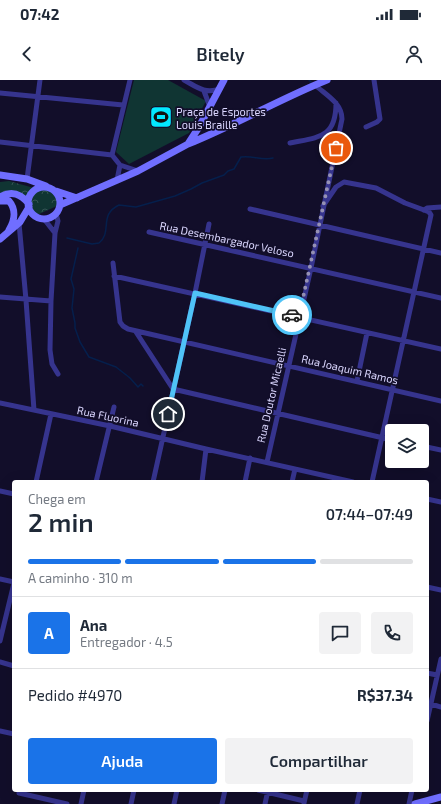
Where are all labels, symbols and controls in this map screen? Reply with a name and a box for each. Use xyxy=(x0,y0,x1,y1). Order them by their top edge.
text: 07:42 xyxy=(20,5,60,23)
icon: back xyxy=(16,43,38,65)
text: Bitely xyxy=(196,43,245,65)
icon: person xyxy=(403,43,425,65)
sports icon: Praça de Esportes Louis Braille xyxy=(148,104,174,130)
place label: Praça de Esportes Louis Braille xyxy=(176,105,266,131)
pin xyxy=(319,131,353,165)
icon: bag xyxy=(325,137,347,159)
street label: Rua Desembargador Veloso xyxy=(159,218,295,260)
courier xyxy=(272,295,312,335)
icon: car xyxy=(281,304,303,326)
street label: Rua Doutor Micaelli xyxy=(254,346,288,444)
street label: Rua Joaquim Ramos xyxy=(300,352,400,387)
pin xyxy=(151,397,185,431)
street label: Rua Fluorina xyxy=(76,403,140,429)
icon: home xyxy=(157,403,179,425)
map controls xyxy=(385,424,429,468)
button: layers xyxy=(385,424,429,468)
text: Chega em xyxy=(28,491,86,507)
text: 07:44–07:49 xyxy=(326,505,413,523)
text: 2 min xyxy=(28,506,94,537)
text: A caminho · 310 m xyxy=(28,570,133,586)
button: chat xyxy=(319,612,361,654)
button: phone xyxy=(371,612,413,654)
text: Ana xyxy=(80,616,107,634)
text: A xyxy=(44,624,54,642)
text: Entregador · 4.5 xyxy=(80,634,173,650)
text: Pedido #4970 xyxy=(28,686,122,704)
text: R$37.34 xyxy=(357,686,413,704)
button: Ajuda xyxy=(28,738,217,784)
button: Compartilhar xyxy=(225,738,413,784)

